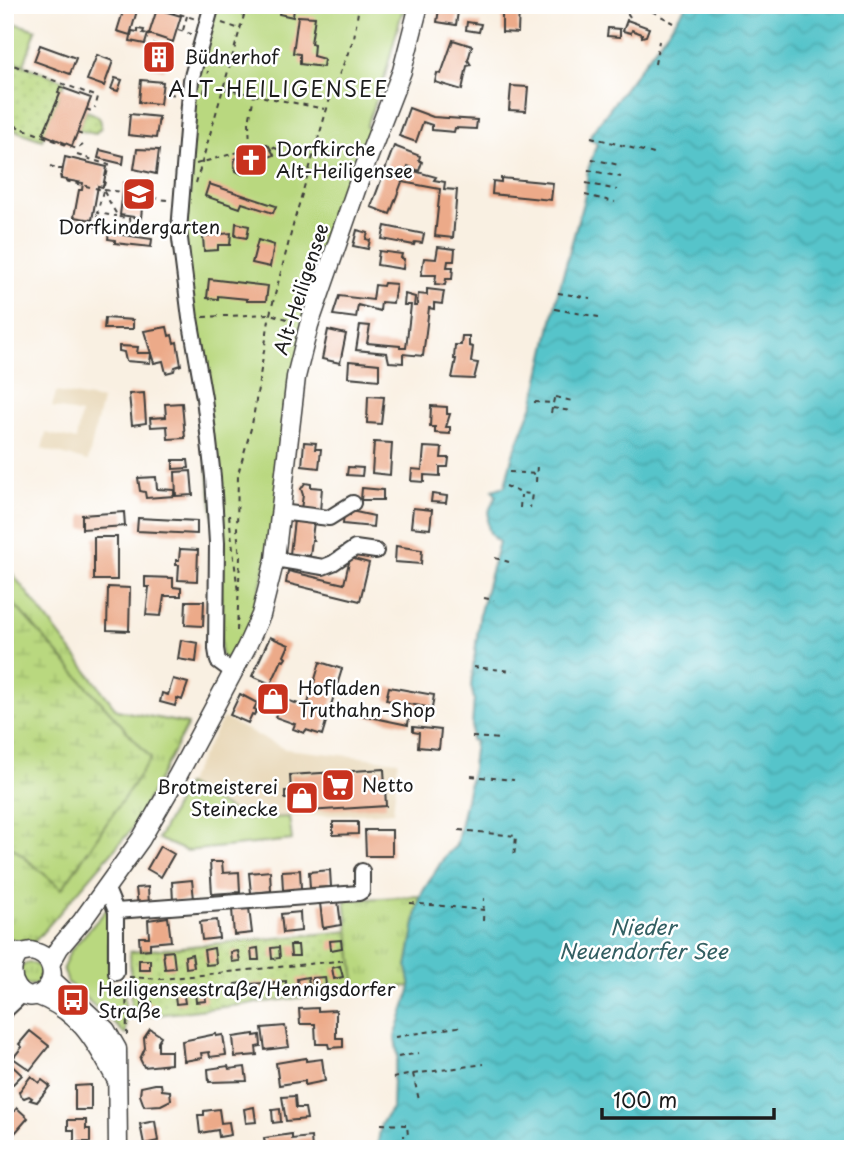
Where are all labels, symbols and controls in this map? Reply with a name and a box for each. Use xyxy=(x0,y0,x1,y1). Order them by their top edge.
building icon: Büdnerhof xyxy=(140,38,178,76)
place label: Büdnerhof xyxy=(184,42,280,70)
district label: ALT-HEILIGENSEE xyxy=(169,72,389,104)
place label: Dorfkirche Alt-Heiligensee xyxy=(276,134,413,184)
church icon: Dorfkirche Alt-Heiligensee xyxy=(232,141,270,179)
school or university icon: Dorfkindergarten xyxy=(120,175,158,213)
place label: Dorfkindergarten xyxy=(58,212,220,240)
street label: Alt-Heiligensee xyxy=(266,219,335,358)
place label: Hofladen Truthahn-Shop xyxy=(298,673,436,723)
shop icon: Hofladen Truthahn-Shop xyxy=(254,680,292,718)
supermarket icon: Netto xyxy=(319,766,357,804)
place label: Netto xyxy=(362,770,413,798)
place label: Brotmeisterei Steinecke xyxy=(156,772,278,822)
shop icon: Brotmeisterei Steinecke xyxy=(283,779,321,817)
water label: Nieder Neuendorfer See xyxy=(559,910,729,966)
place label: Heiligenseestraße/Hennigsdorfer Straße xyxy=(98,974,396,1024)
bus stop icon: Heiligenseestraße/Hennigsdorfer Straße xyxy=(54,981,92,1019)
scale bar xyxy=(602,1077,774,1121)
text: 100 m xyxy=(613,1083,677,1115)

